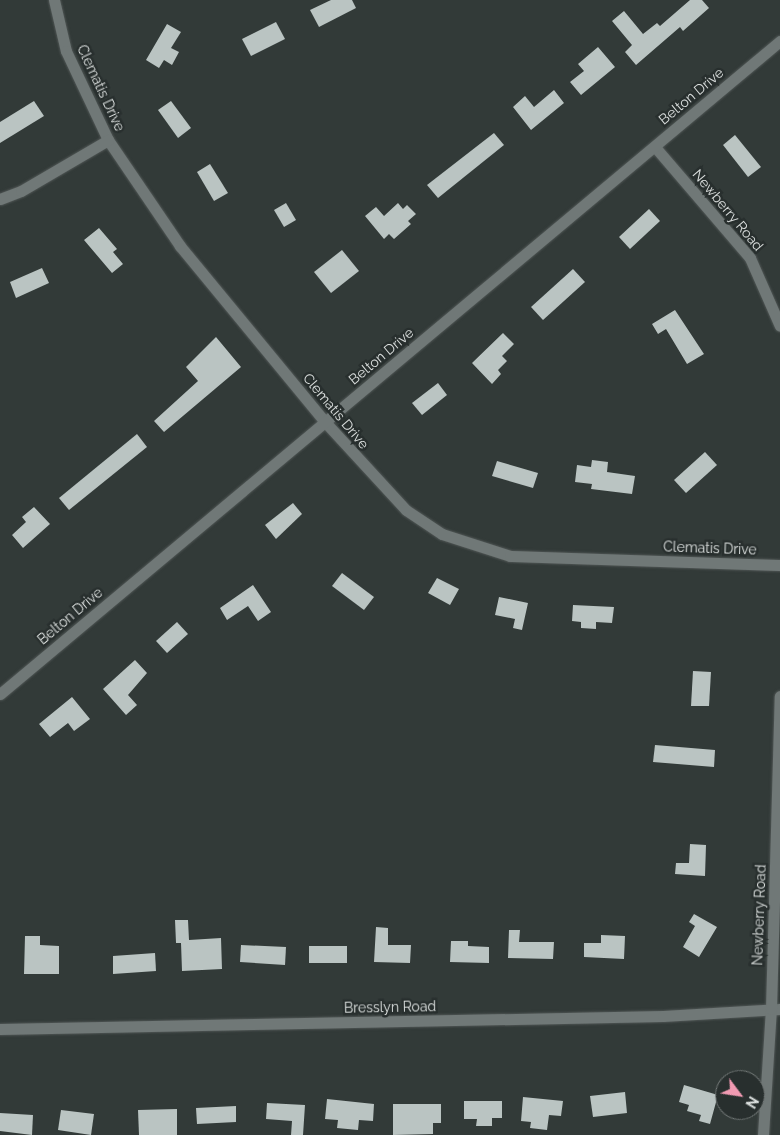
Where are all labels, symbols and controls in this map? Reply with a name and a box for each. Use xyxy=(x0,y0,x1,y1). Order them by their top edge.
street label: Clematis Drive xyxy=(74,42,128,134)
street label: Belton Drive xyxy=(655,64,727,128)
street label: Newberry Road xyxy=(689,166,767,254)
street label: Belton Drive xyxy=(345,324,417,388)
street label: Clematis Drive xyxy=(299,370,373,452)
street label: Clematis Drive xyxy=(663,538,757,558)
street label: Belton Drive xyxy=(34,584,106,648)
street label: Newberry Road xyxy=(749,864,769,966)
street label: Bresslyn Road xyxy=(344,998,436,1016)
north arrow xyxy=(715,1070,765,1120)
text: N xyxy=(742,1094,762,1111)

